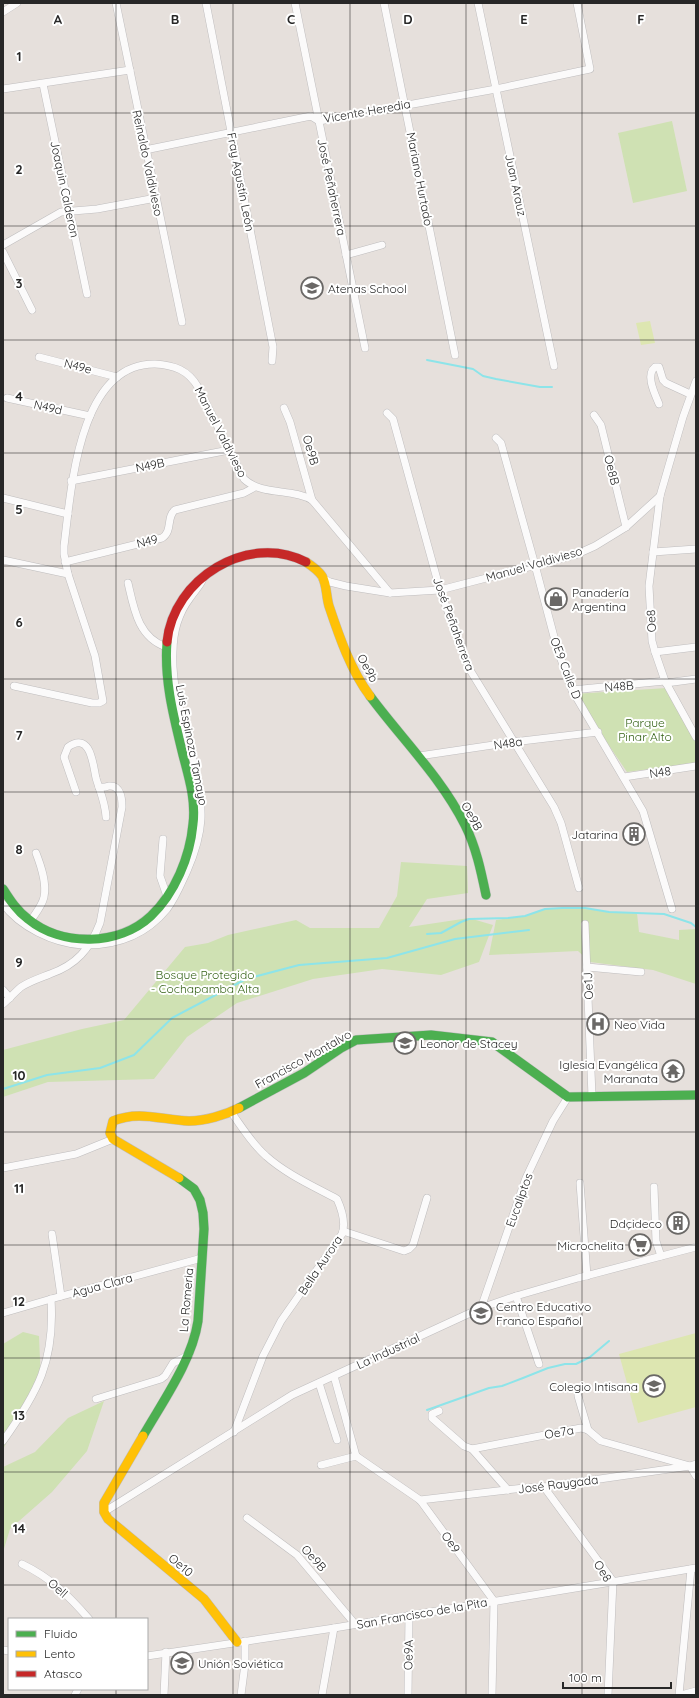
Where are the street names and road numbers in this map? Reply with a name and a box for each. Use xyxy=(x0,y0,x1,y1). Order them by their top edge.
street label: Vicente Heredia xyxy=(322,96,412,126)
street label: Reinaldo Valdivieso xyxy=(129,109,167,217)
street label: Fray Agustín León xyxy=(224,131,258,233)
street label: Mariano Hurtado xyxy=(404,131,436,227)
street label: José Peñaherrera xyxy=(314,137,350,237)
street label: Joaquin Calderon xyxy=(47,139,83,239)
street label: Juan Arauz xyxy=(502,153,530,218)
street label: N49e xyxy=(62,355,94,377)
street label: Manuel Valdivieso xyxy=(192,384,250,480)
street label: N49d xyxy=(32,396,64,418)
street label: Oe9B xyxy=(300,433,322,467)
street label: Oe8B xyxy=(601,453,623,487)
street label: N49B xyxy=(134,455,166,475)
street label: N49 xyxy=(135,531,160,551)
street label: Manuel Valdivieso xyxy=(484,543,584,585)
street label: José Peñaherrera xyxy=(430,575,478,673)
street label: Oe8 xyxy=(643,609,659,633)
street label: OE9 Calle D xyxy=(547,635,585,701)
street label: Oe9b xyxy=(354,651,382,685)
street label: N48B xyxy=(604,677,634,695)
street label: Luis Espinoza Tamayo xyxy=(173,683,211,807)
street label: N48a xyxy=(493,734,523,752)
street label: N48 xyxy=(648,763,672,781)
street label: Oe9B xyxy=(458,799,486,833)
street label: Oe1J xyxy=(580,972,596,1000)
street label: Francisco Montalvo xyxy=(252,1026,354,1092)
street label: Eucaliptos xyxy=(502,1171,536,1229)
street label: Bella Aurora xyxy=(295,1232,345,1298)
street label: La Romeria xyxy=(176,1267,196,1333)
street label: Agua Clara xyxy=(70,1270,134,1300)
street label: La Industrial xyxy=(354,1330,422,1372)
street label: Oe7a xyxy=(543,1422,575,1442)
street label: José Raygada xyxy=(517,1472,599,1496)
street label: Oe9 xyxy=(438,1528,464,1556)
street label: Oe9B xyxy=(298,1542,330,1575)
street label: Oe10 xyxy=(166,1550,196,1580)
street label: Oe8 xyxy=(591,1557,615,1585)
street label: Oell xyxy=(45,1575,71,1601)
street label: San Francisco de la Pita xyxy=(355,1594,489,1632)
street label: Oe9A xyxy=(400,1639,416,1670)

